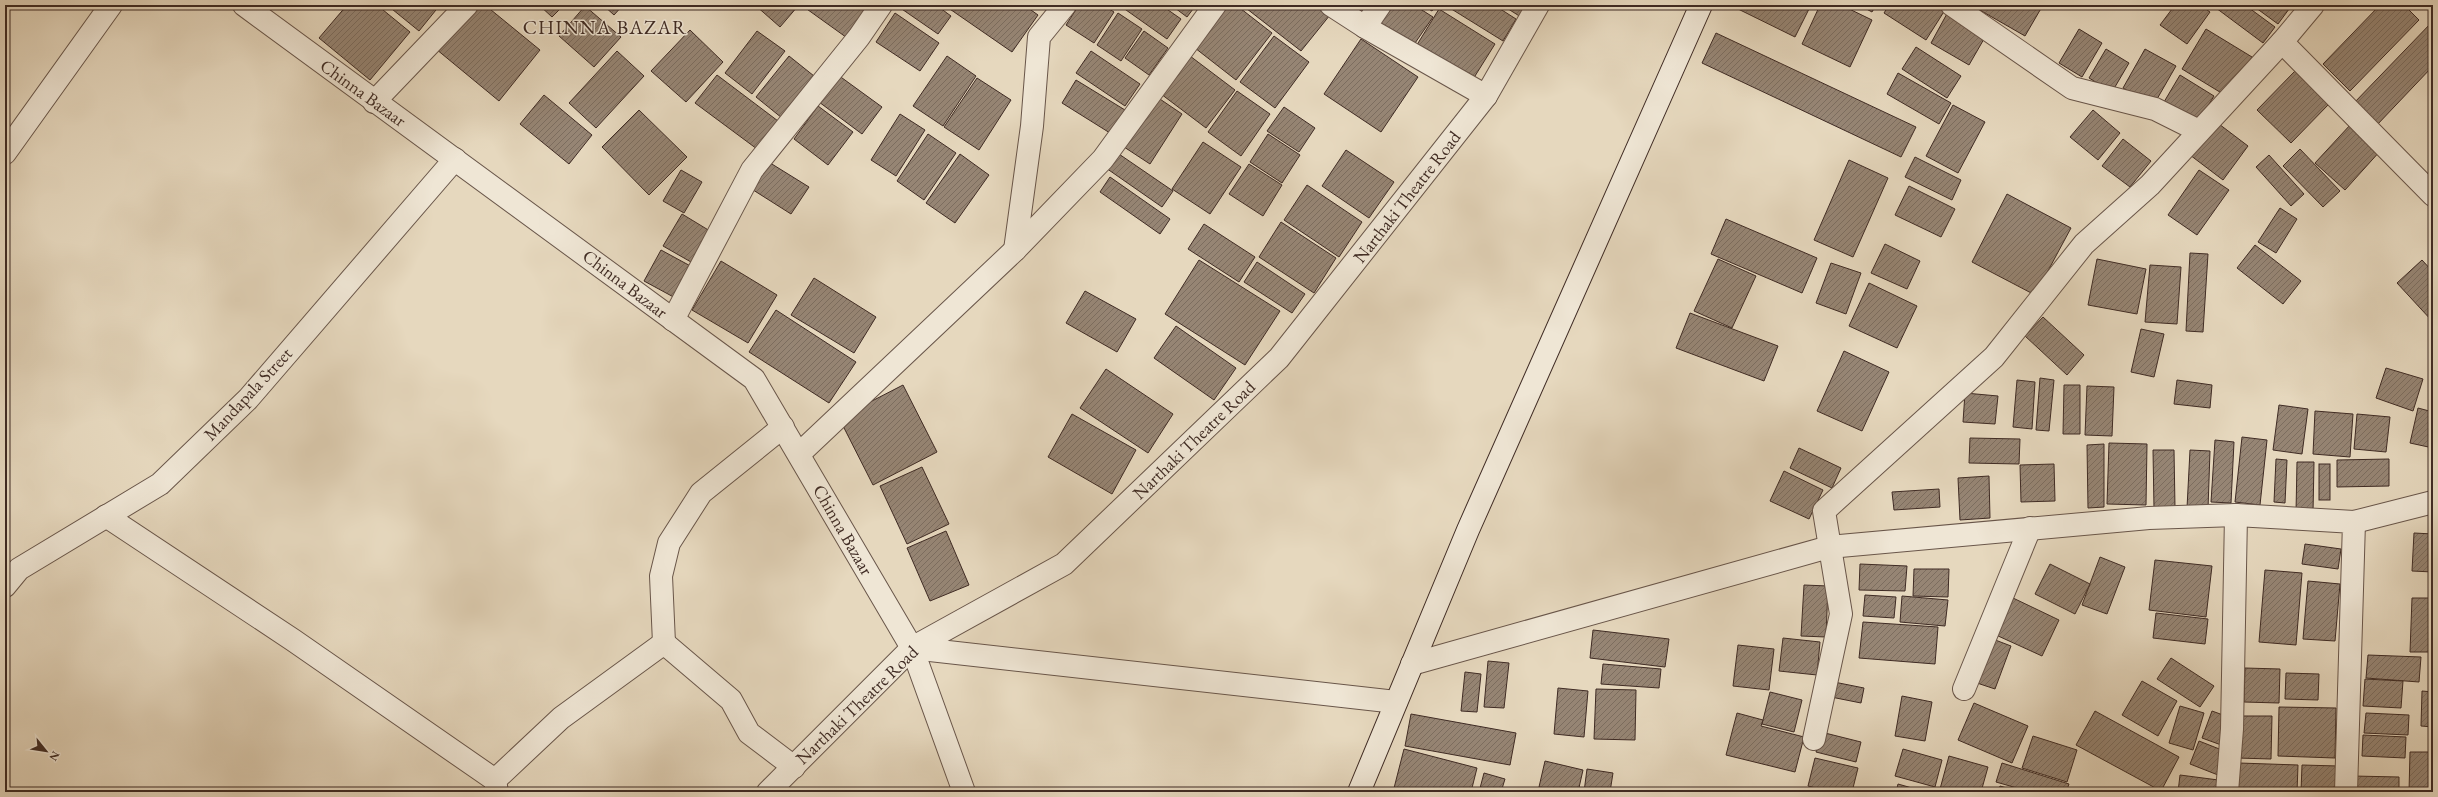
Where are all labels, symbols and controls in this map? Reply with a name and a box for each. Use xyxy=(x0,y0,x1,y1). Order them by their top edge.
district label: CHINNA BAZAR xyxy=(523,14,687,40)
street label: Chinna Bazaar xyxy=(316,54,411,132)
street label: Narthaki Theatre Road xyxy=(1348,125,1466,267)
street label: Chinna Bazaar xyxy=(578,244,672,323)
street label: Mandapala Street xyxy=(198,342,297,445)
street label: Narthaki Theatre Road xyxy=(1128,375,1260,504)
street label: Chinna Bazaar xyxy=(808,480,879,579)
street label: Narthaki Theatre Road xyxy=(791,640,923,769)
north arrow xyxy=(26,731,66,771)
text: N xyxy=(46,749,63,763)

